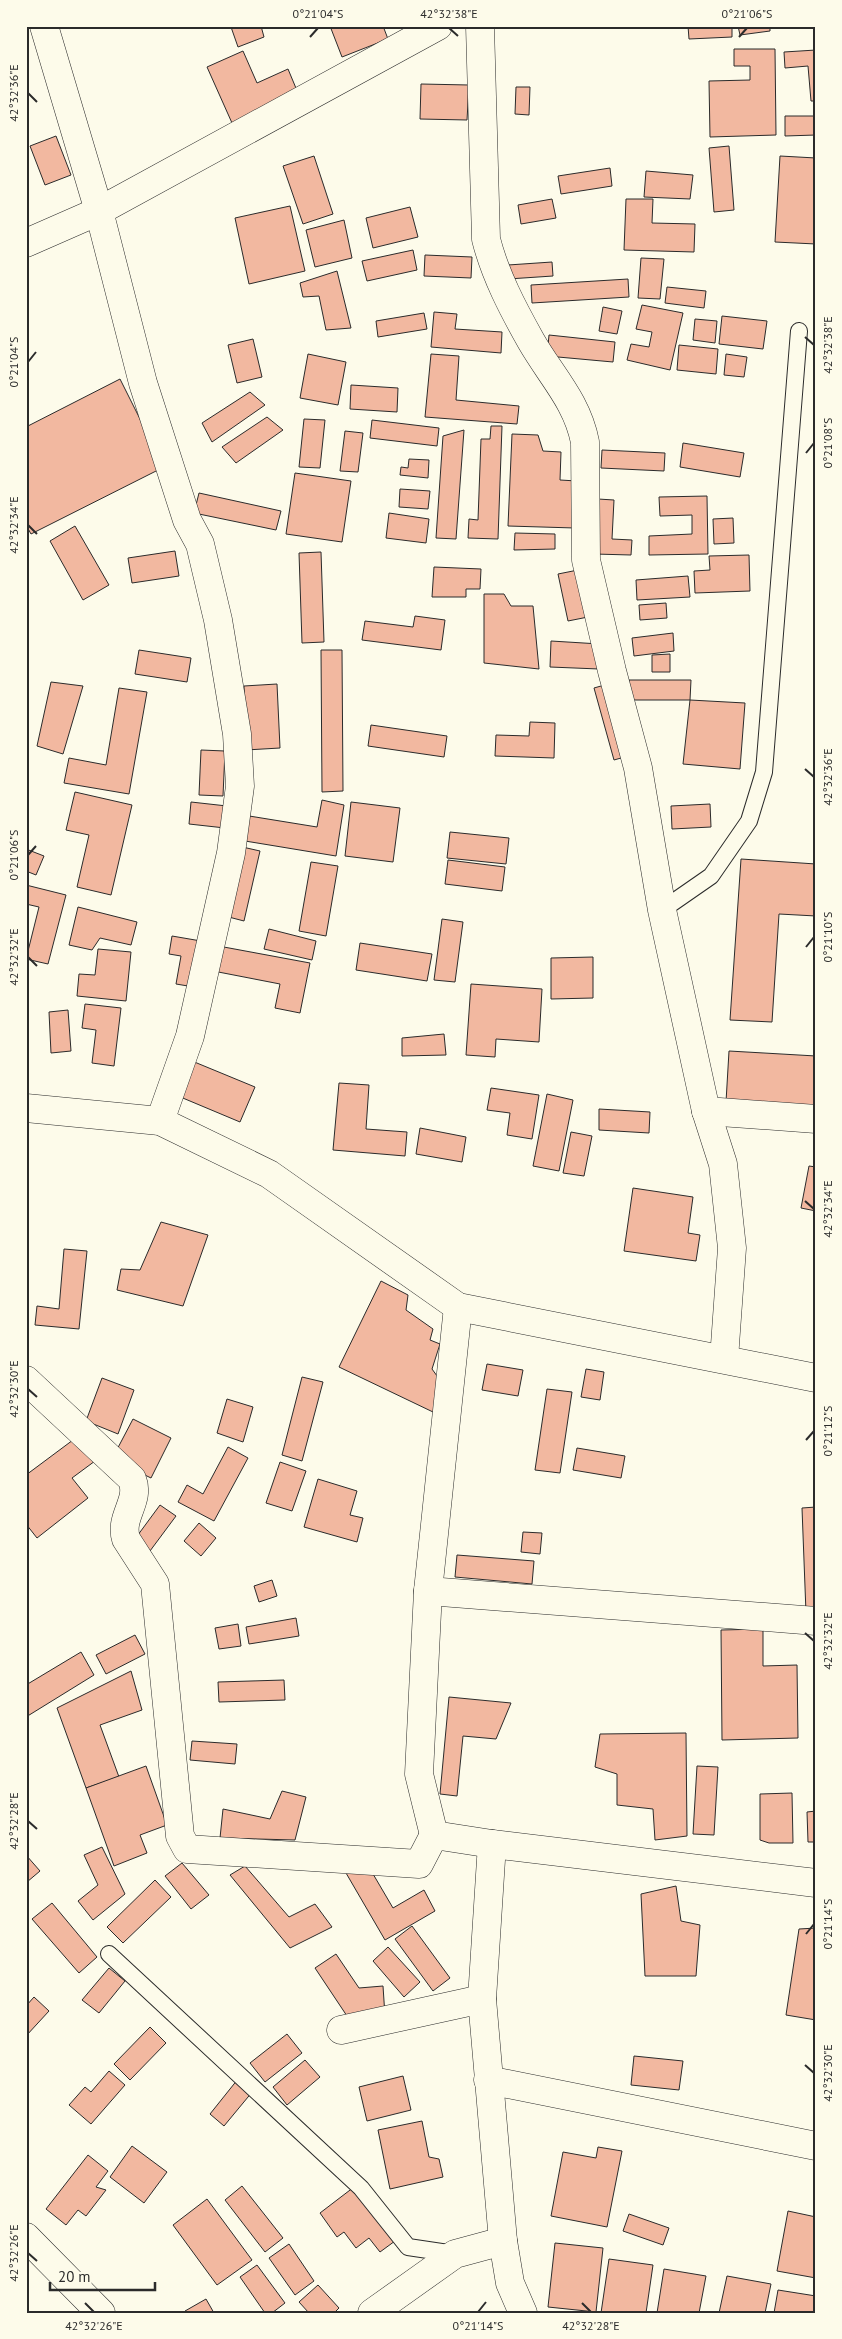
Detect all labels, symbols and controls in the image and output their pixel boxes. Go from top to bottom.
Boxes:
text: 0°21'04"S [293,6,343,21]
text: 42°32'38"E [420,6,478,21]
text: 0°21'06"S [722,6,772,21]
text: 42°32'36"E [6,64,21,122]
text: 42°32'38"E [820,316,835,374]
text: 0°21'04"S [6,337,21,387]
text: 0°21'08"S [820,418,835,468]
text: 42°32'34"E [6,496,21,554]
text: 42°32'36"E [820,748,835,806]
text: 0°21'06"S [6,830,21,880]
text: 0°21'10"S [820,912,835,962]
text: 42°32'32"E [6,928,21,986]
text: 42°32'34"E [820,1180,835,1238]
text: 42°32'30"E [6,1360,21,1418]
text: 0°21'12"S [820,1406,835,1456]
text: 42°32'32"E [820,1612,835,1670]
text: 42°32'28"E [6,1792,21,1850]
text: 0°21'14"S [820,1899,835,1949]
text: 42°32'30"E [820,2044,835,2102]
text: 42°32'26"E [6,2224,21,2282]
scale bar [50,2259,155,2291]
text: 20 m [58,2267,91,2286]
text: 42°32'26"E [65,2318,123,2333]
text: 0°21'14"S [453,2318,503,2333]
text: 42°32'28"E [562,2318,620,2333]

